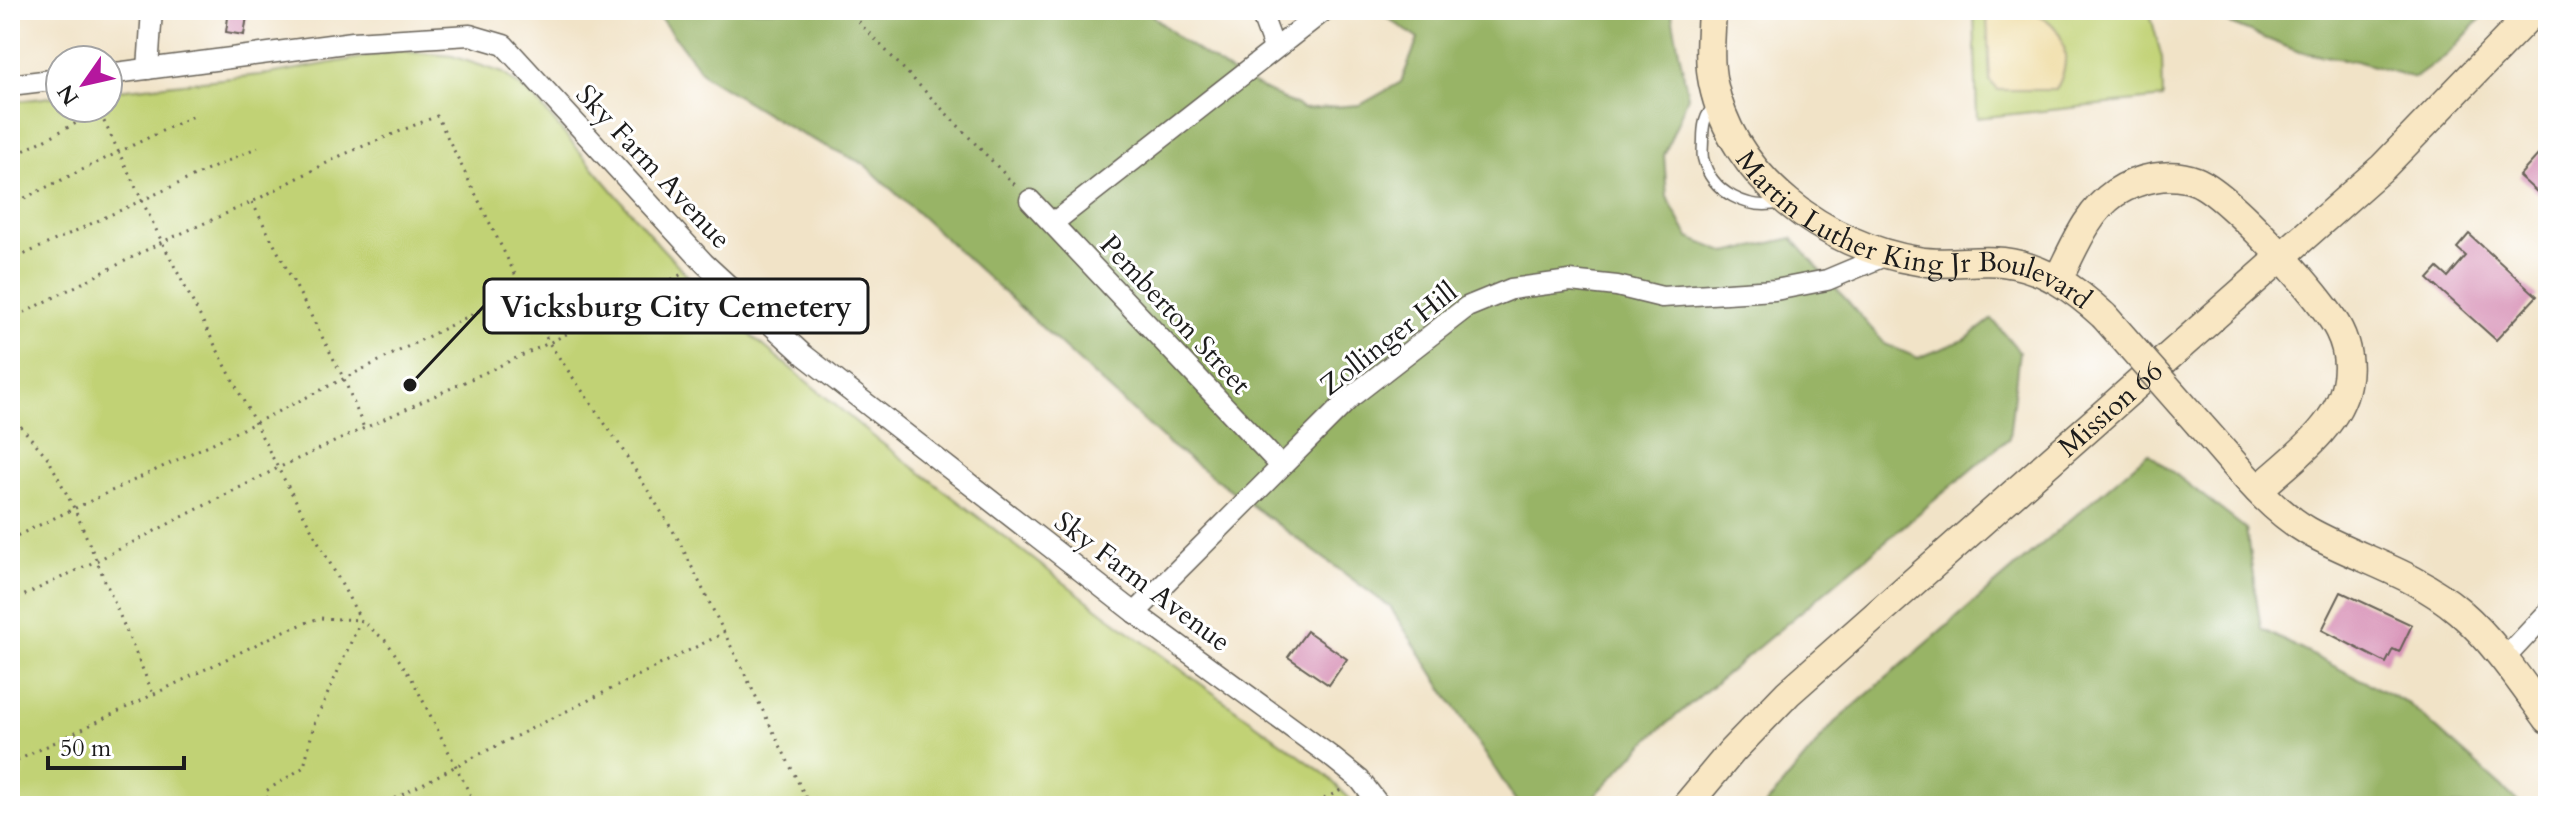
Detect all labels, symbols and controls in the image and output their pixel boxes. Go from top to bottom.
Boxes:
north arrow [44,44,124,124]
street label: Sky Farm Avenue [567,76,739,257]
text: N [50,78,86,111]
street label: Martin Luther King Jr Boulevard [1727,143,2100,318]
street label: Pemberton Street [1091,227,1259,403]
street label: Zollinger Hill [1312,273,1465,404]
callout: Vicksburg City Cemetery [484,279,868,333]
text: Vicksburg City Cemetery [500,287,852,328]
street label: Mission 66 [2050,352,2171,466]
street label: Sky Farm Avenue [1046,503,1238,661]
scale bar [48,720,184,770]
text: 50 m [60,732,112,765]

